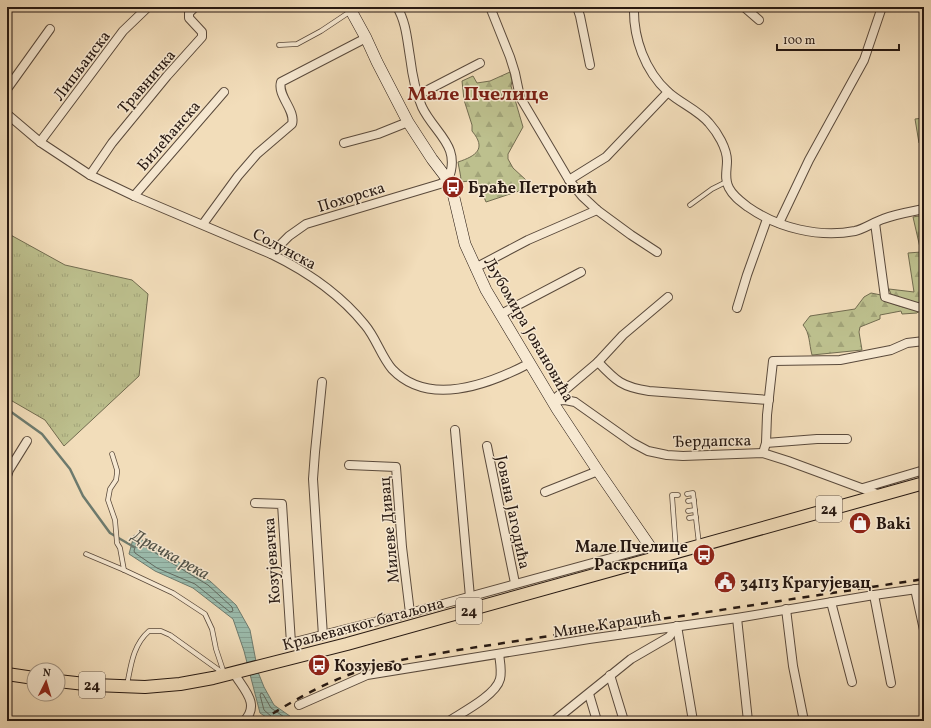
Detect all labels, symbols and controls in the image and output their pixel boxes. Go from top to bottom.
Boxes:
street label: Липљанска [49,26,116,106]
scale bar [777,26,899,52]
text: 100 m [783,33,816,49]
street label: Травничка [113,45,182,119]
district label: Мале Пчелице [407,81,549,109]
street label: Билећанска [133,96,206,176]
bus stop icon: Браће Петровић [440,174,466,200]
street label: Похорска [315,177,388,219]
place label: Браће Петровић [468,178,597,200]
street label: Солунска [248,224,320,276]
street label: Љубомира Јовановића [478,253,579,407]
street label: Ђердапска [673,430,752,454]
street label: Јована Јагодића [489,454,535,571]
street label: Милеве Дивац [374,475,406,584]
road number: 24 [816,496,842,522]
shop icon: Baki [847,510,873,536]
place label: Baki [876,514,911,536]
street label: Козујевачка [259,517,287,605]
water label: Драчка река [126,524,213,586]
place label: Мале Пчелице Раскрсница [575,537,688,577]
bus stop icon: Мале Пчелице Раскрсница [691,542,717,568]
public building icon: 34113 Крагујевац [712,569,738,595]
place label: 34113 Крагујевац [740,573,871,595]
street label: Краљевачког батаљона [280,593,447,657]
road number: 24 [456,598,482,624]
street label: Мине Караџић [552,606,663,644]
bus stop icon: Козујево [306,652,332,678]
place label: Козујево [334,656,402,678]
north arrow [26,662,66,702]
text: N [42,666,51,681]
road number: 24 [79,672,105,698]

